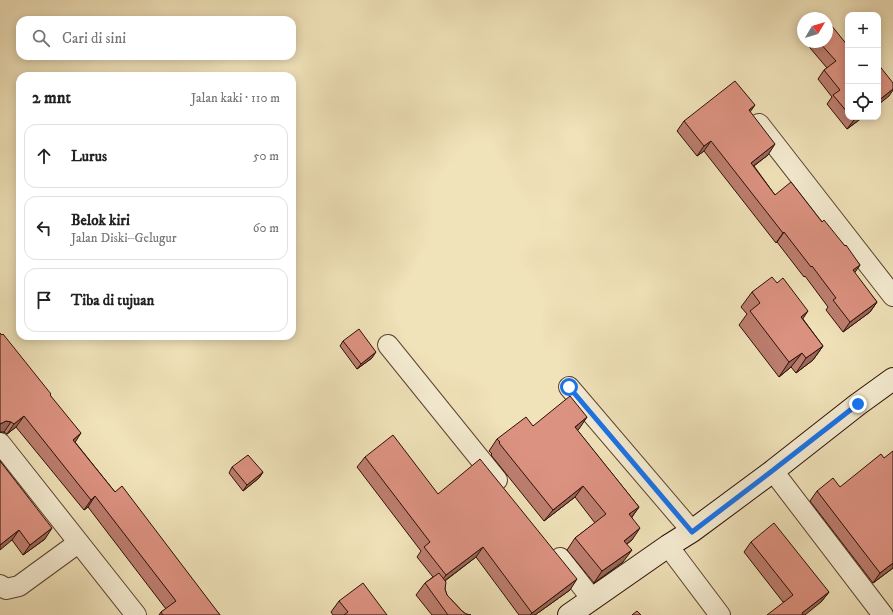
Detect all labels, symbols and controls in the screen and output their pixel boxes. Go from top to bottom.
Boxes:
north arrow [797,12,833,48]
map controls [845,12,881,120]
button: + [845,12,881,48]
search box [16,16,296,60]
icon: search [30,27,52,49]
text: Cari di sini [62,29,126,48]
button: − [845,48,881,84]
button: locate [845,84,881,120]
text: 2 mnt [32,87,71,109]
text: Jalan kaki · 110 m [191,90,280,106]
icon: ahead [33,145,55,167]
text: Lurus [71,147,107,166]
text: 50 m [253,148,279,164]
text: Belok kiri [71,211,130,230]
icon: left [33,217,55,239]
text: 60 m [253,220,279,236]
text: Jalan Diski–Gelugur [71,230,177,246]
icon: arrive [33,289,55,311]
text: Tiba di tujuan [71,291,154,310]
route start [560,378,578,396]
route end [849,395,867,413]

